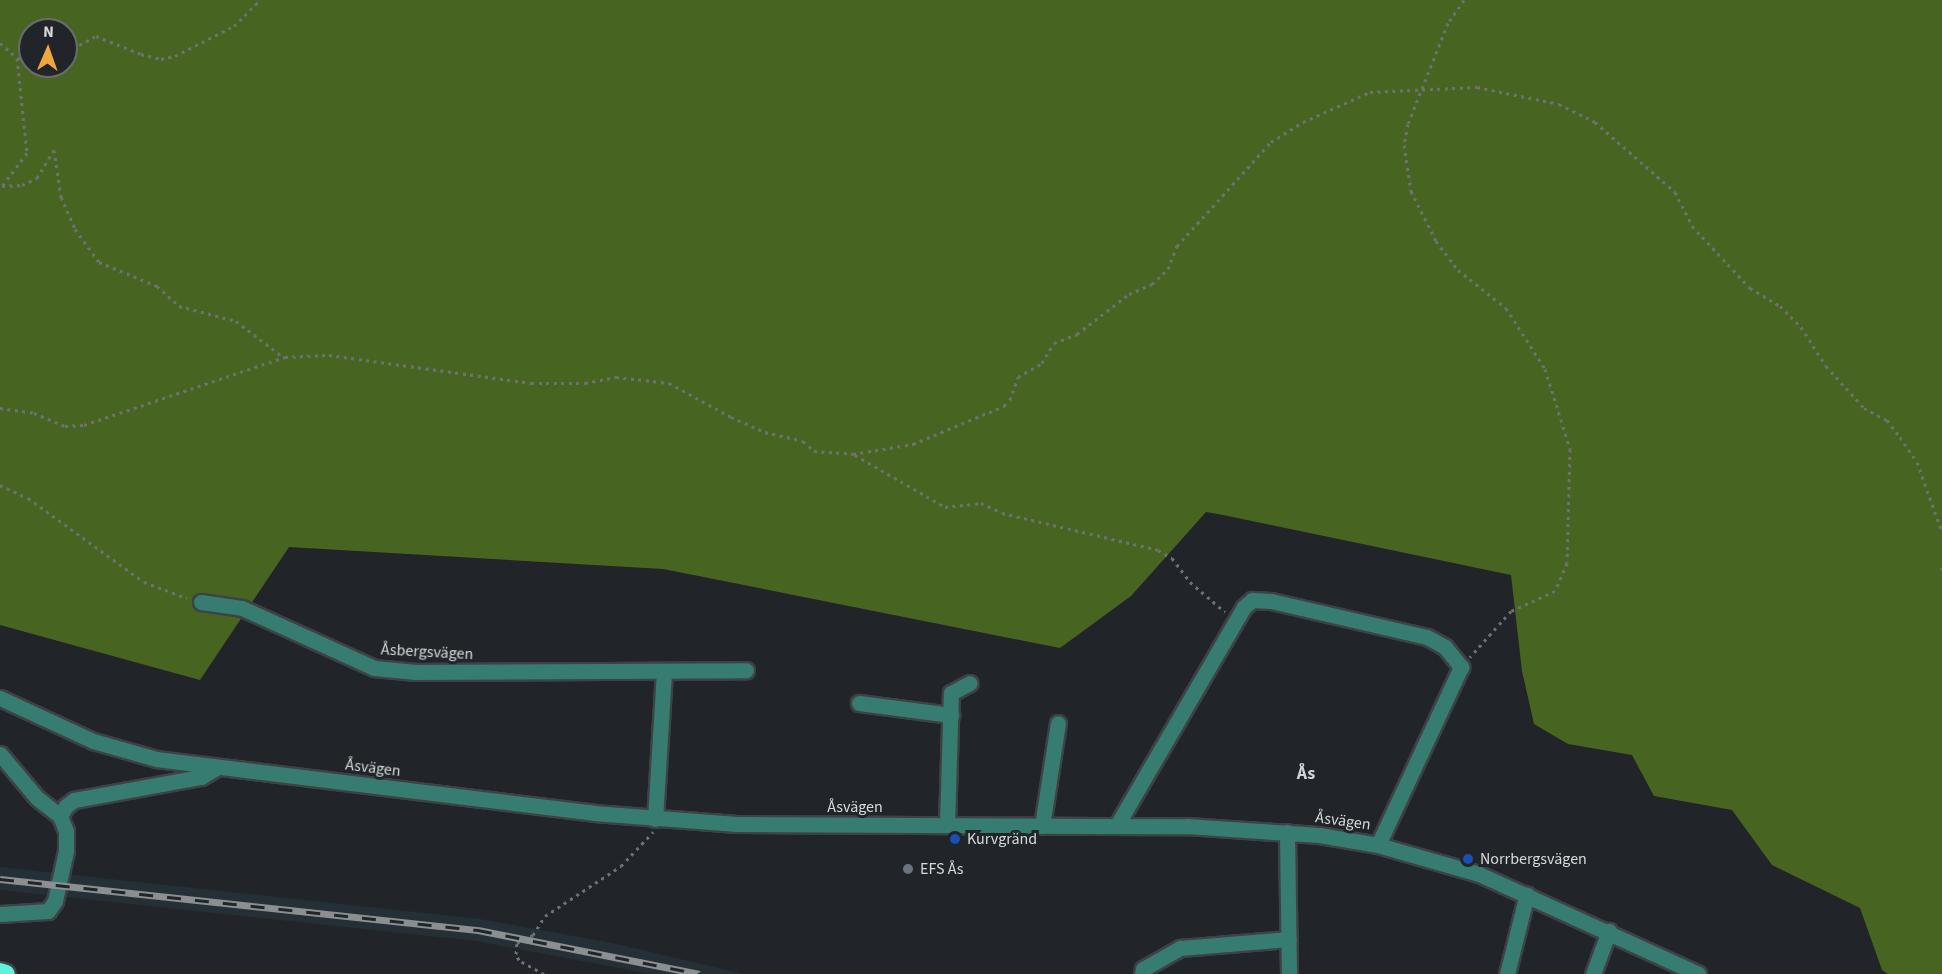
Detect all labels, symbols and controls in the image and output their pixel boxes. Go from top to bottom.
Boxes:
north arrow [18,18,78,78]
text: N [43,21,54,43]
street label: Åsbergsvägen [380,640,474,664]
street label: Åsvägen [344,755,402,781]
district label: Ås [1297,763,1315,785]
street label: Åsvägen [827,797,883,817]
street label: Åsvägen [1314,808,1372,834]
place label: Kurvgränd [967,829,1037,849]
marker: Kurvgränd [948,832,962,846]
place label: Norrbergsvägen [1480,849,1587,869]
marker: Norrbergsvägen [1461,852,1475,866]
place label: EFS Ås [920,859,964,879]
marker: EFS Ås [901,862,915,876]

